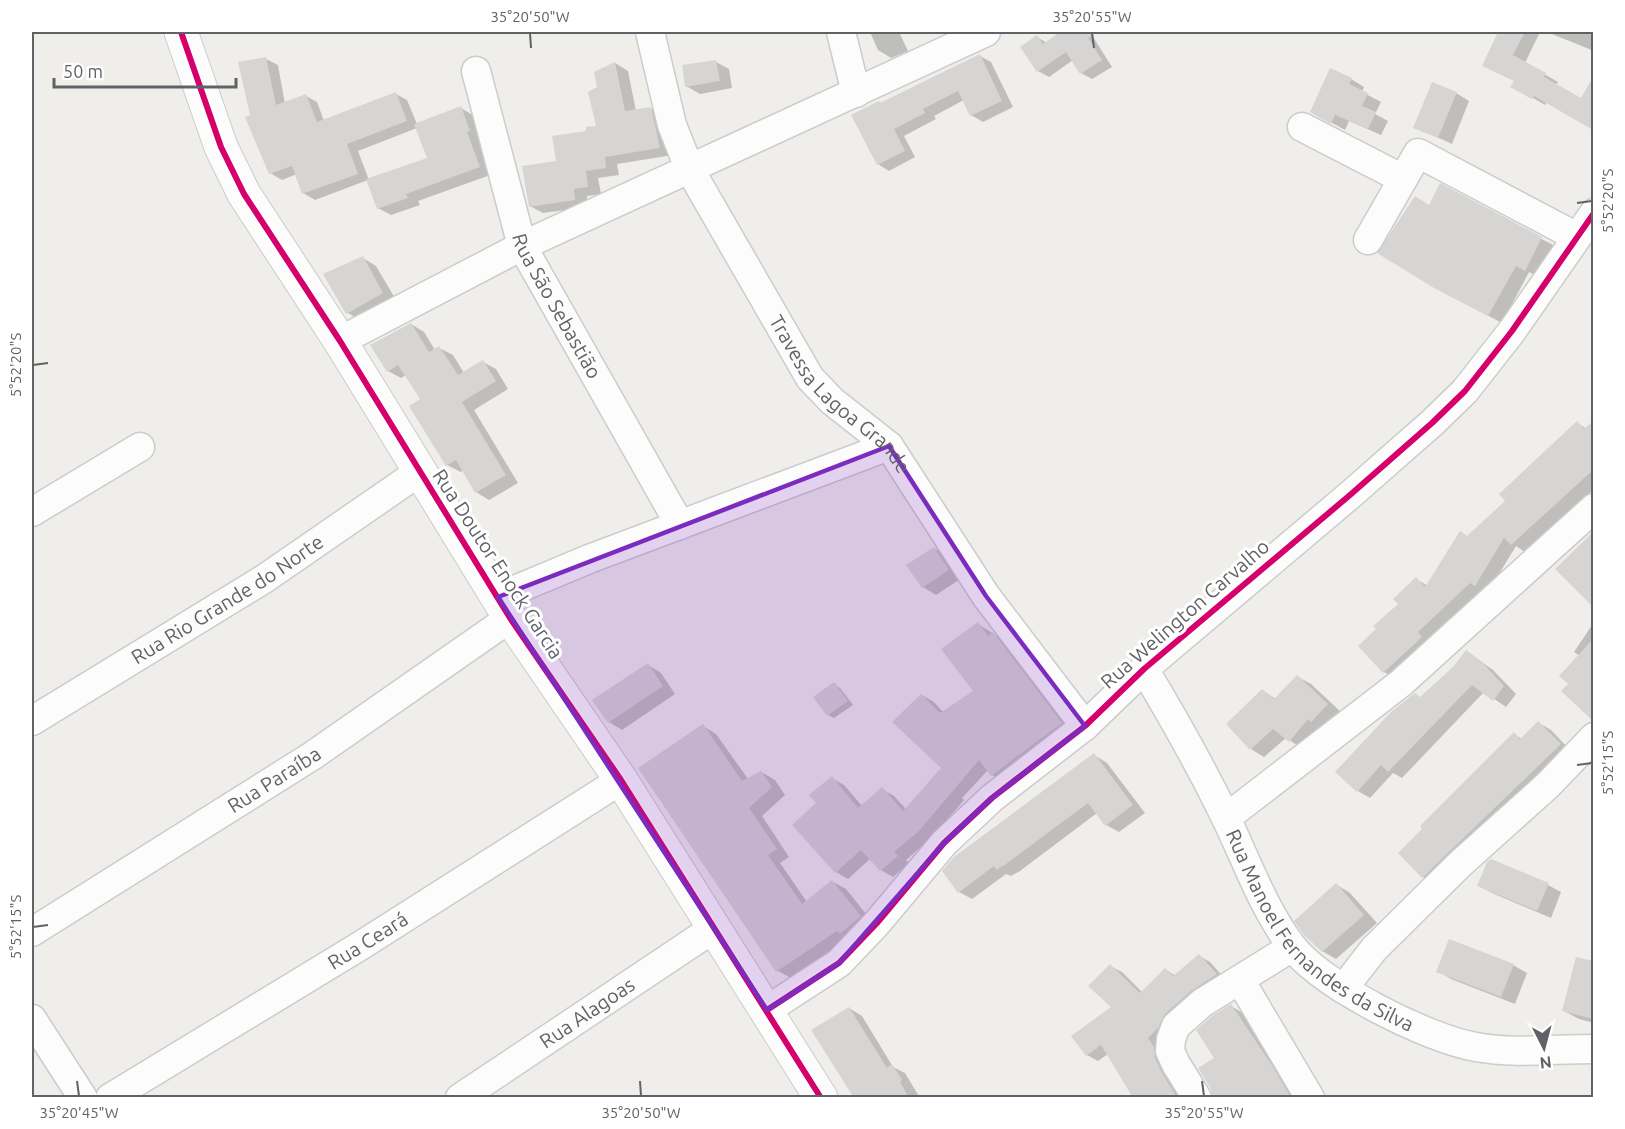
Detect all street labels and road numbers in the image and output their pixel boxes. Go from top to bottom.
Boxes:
street label: Rua São Sebastião [508,231,607,382]
street label: Travessa Lagoa Grande [765,311,915,477]
street label: Rua Doutor Enock Garcia [428,465,568,663]
street label: Rua Rio Grande do Norte [127,530,327,668]
street label: Rua Welington Carvalho [1096,534,1274,693]
street label: Rua Paraíba [223,742,325,817]
street label: Rua Manoel Fernandes da Silva [1222,826,1418,1036]
street label: Rua Ceará [323,907,412,974]
street label: Rua Alagoas [535,972,639,1052]

